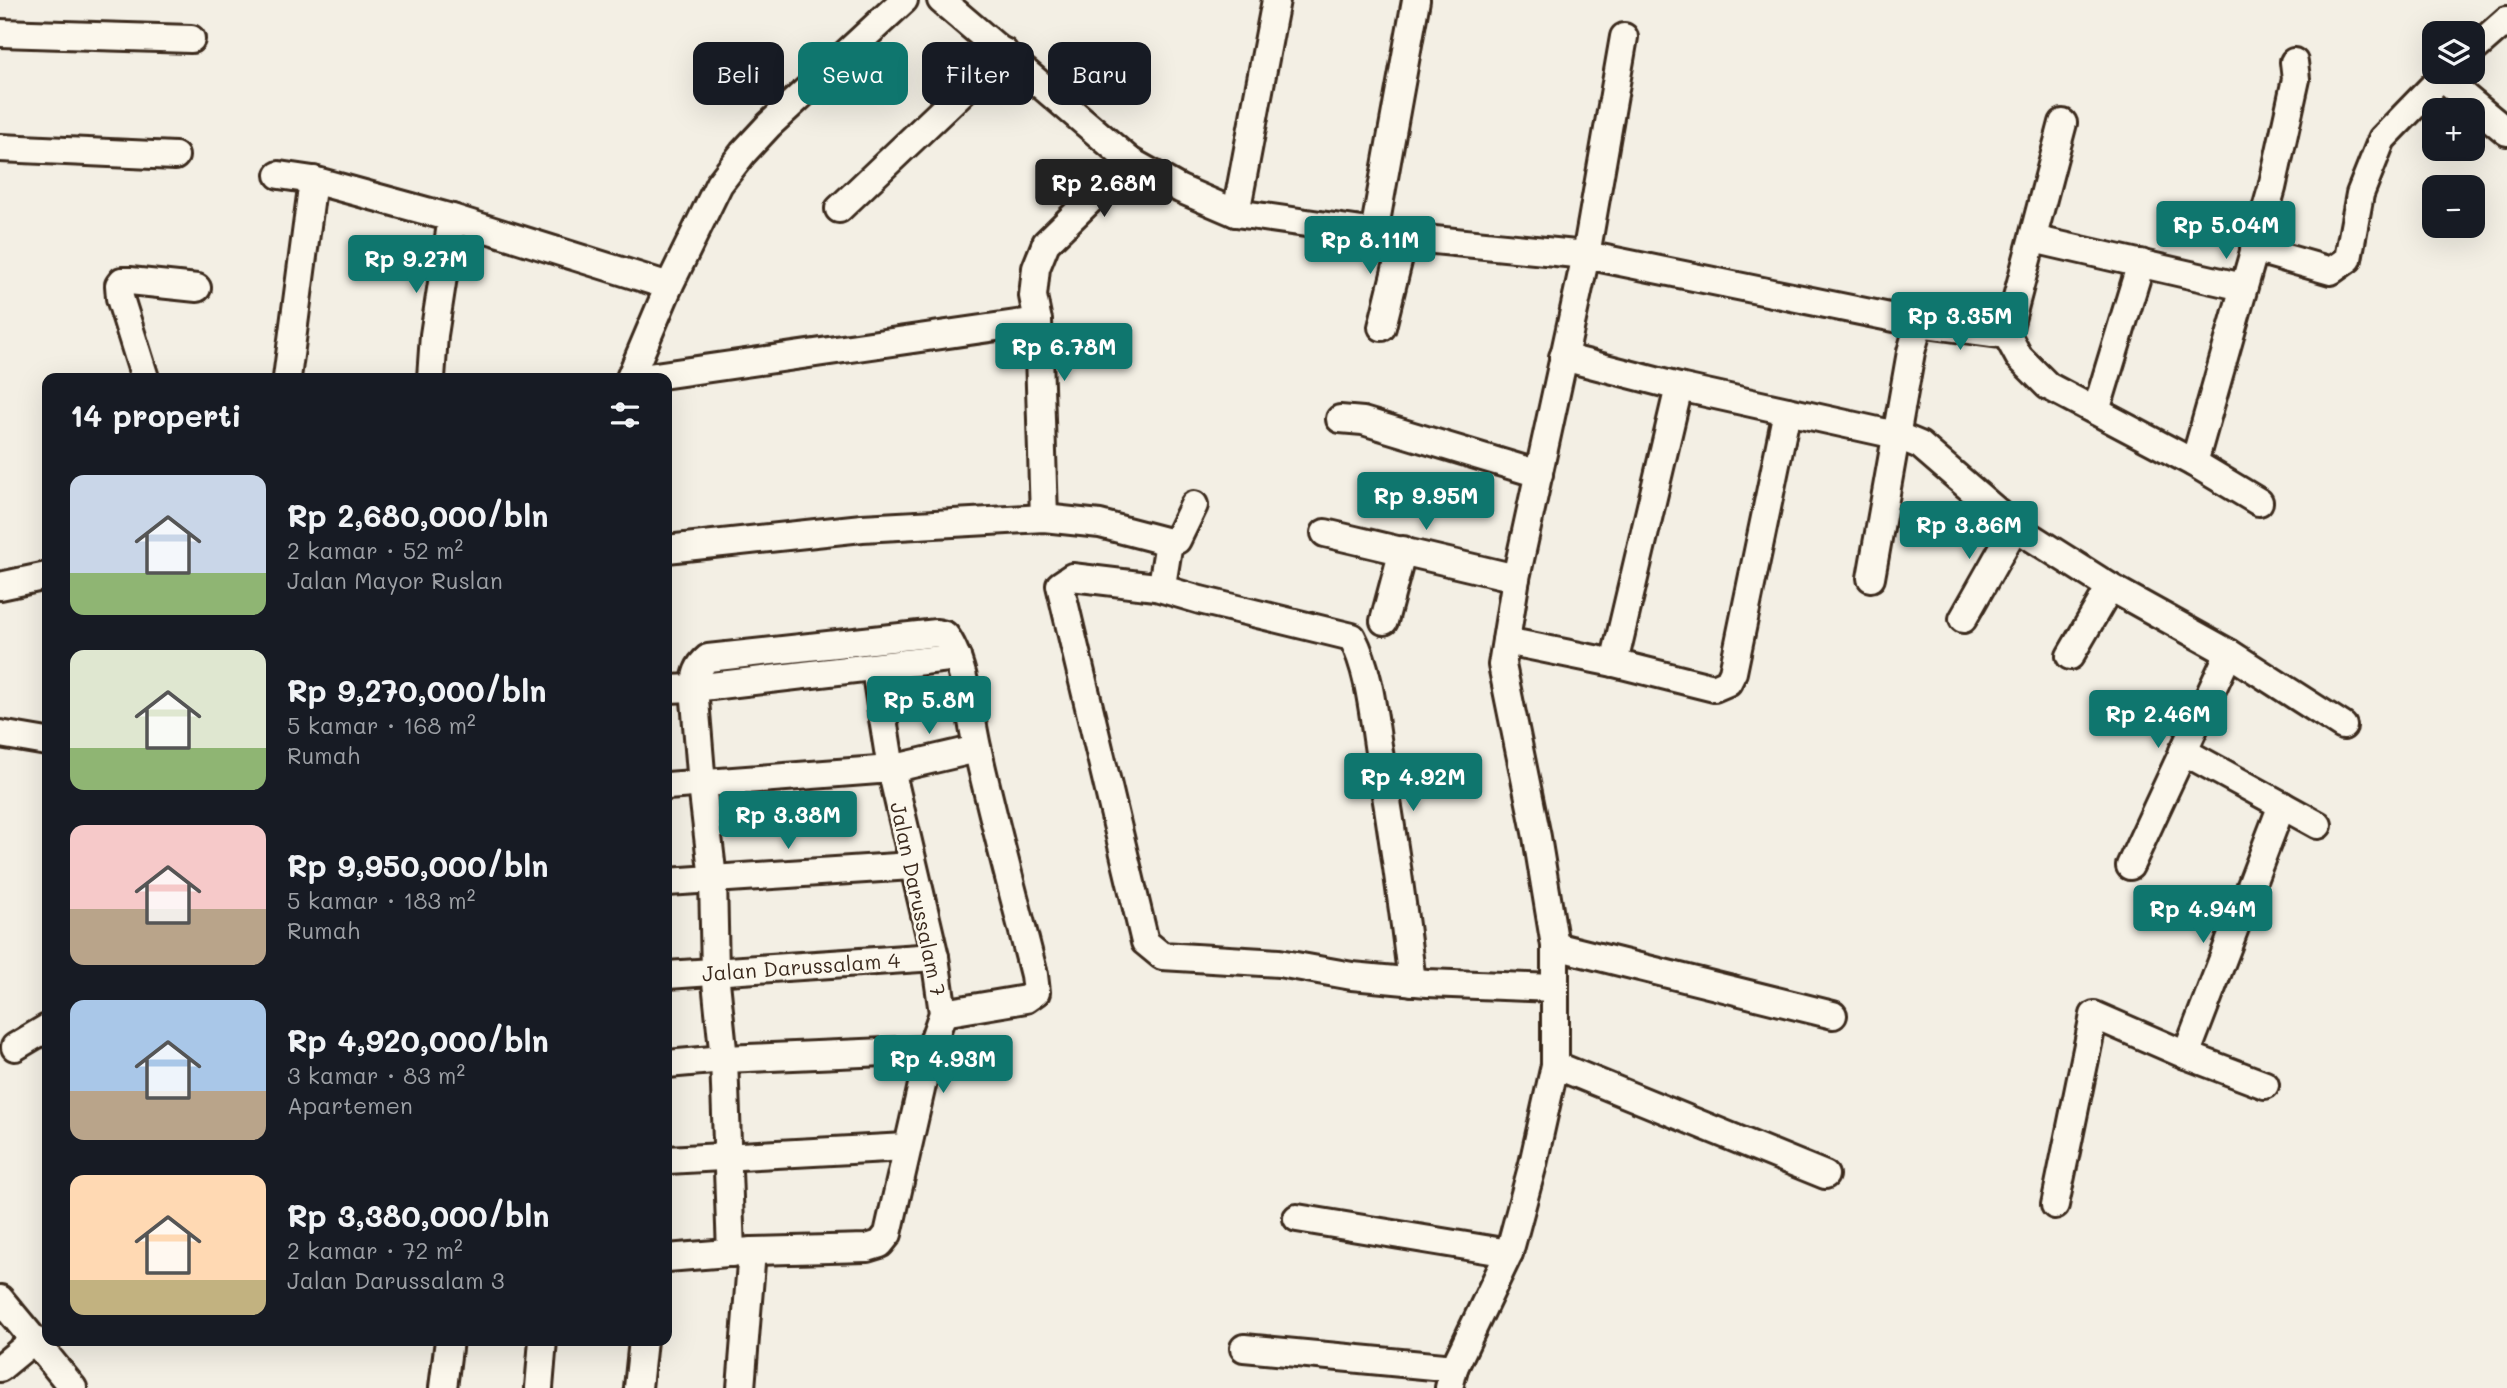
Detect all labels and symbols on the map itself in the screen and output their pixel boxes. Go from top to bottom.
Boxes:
pin: Rp 2.68M [1032,160,1176,219]
pin: Rp 5.04M [2154,202,2298,261]
pin: Rp 8.11M [1298,216,1442,276]
pin: Rp 9.27M [344,236,488,295]
pin: Rp 3.35M [1888,292,2032,352]
pin: Rp 6.78M [992,324,1136,383]
pin: Rp 9.95M [1354,472,1498,532]
pin: Rp 3.86M [1897,502,2041,561]
pin: Rp 5.8M [864,676,994,736]
pin: Rp 2.46M [2086,690,2230,750]
pin: Rp 4.92M [1341,754,1485,813]
pin: Rp 3.38M [716,792,860,851]
street label: Jalan Darussalam 7 [885,799,953,999]
pin: Rp 4.94M [2131,886,2275,945]
street label: Jalan Darussalam 4 [701,946,902,986]
pin: Rp 4.93M [871,1036,1015,1095]

